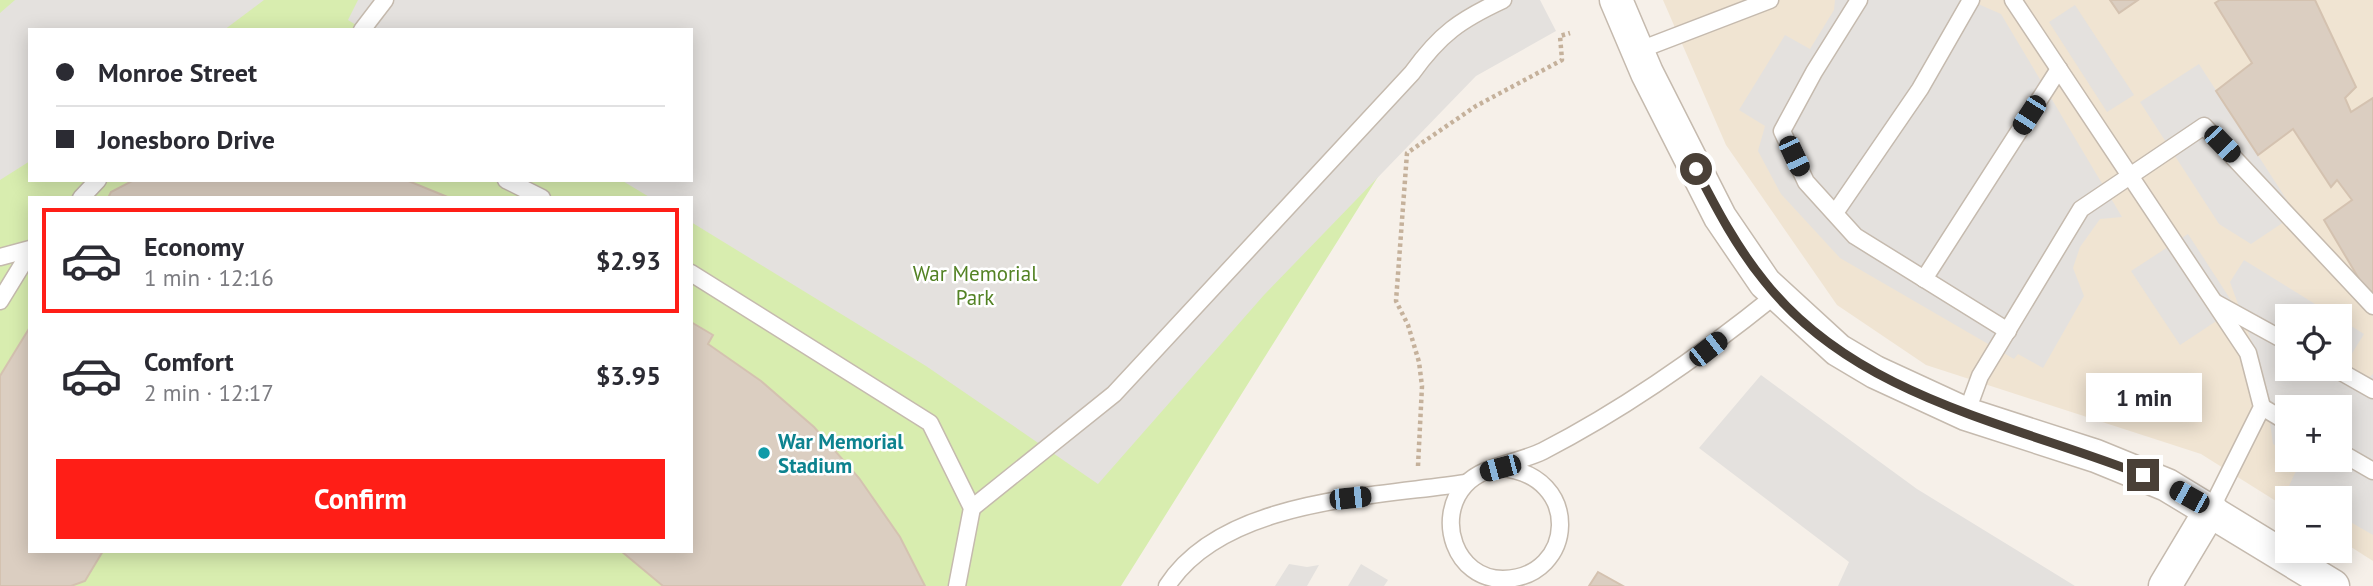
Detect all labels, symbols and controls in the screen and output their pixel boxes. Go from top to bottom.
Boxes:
text: Monroe Street [98,56,257,89]
car [2009,92,2050,138]
car [2200,122,2245,166]
text: Jonesboro Drive [98,123,275,156]
car [1776,133,1813,179]
route start [1680,153,1712,185]
icon: car [60,229,123,292]
text: Economy [144,230,244,263]
text: $2.93 [596,244,661,277]
park label: War Memorial Park [913,260,1037,311]
text: 1 min · 12:16 [144,263,274,292]
map controls [2275,304,2352,563]
button: locate [2275,304,2352,381]
car [1685,328,1732,370]
icon: car [60,344,123,407]
text: Comfort [144,345,234,378]
text: $3.95 [596,359,661,392]
callout: 1 min [2085,374,2201,422]
text: 2 min · 12:17 [144,378,274,407]
text: 1 min [2116,383,2172,412]
button: + [2275,395,2352,472]
place label: War Memorial Stadium [778,428,904,479]
marker: War Memorial Stadium [756,445,772,461]
car [1477,452,1524,484]
button: Confirm [56,459,665,539]
route end [2127,459,2159,491]
car [2166,478,2213,516]
car [1329,485,1372,511]
button: − [2275,486,2352,563]

